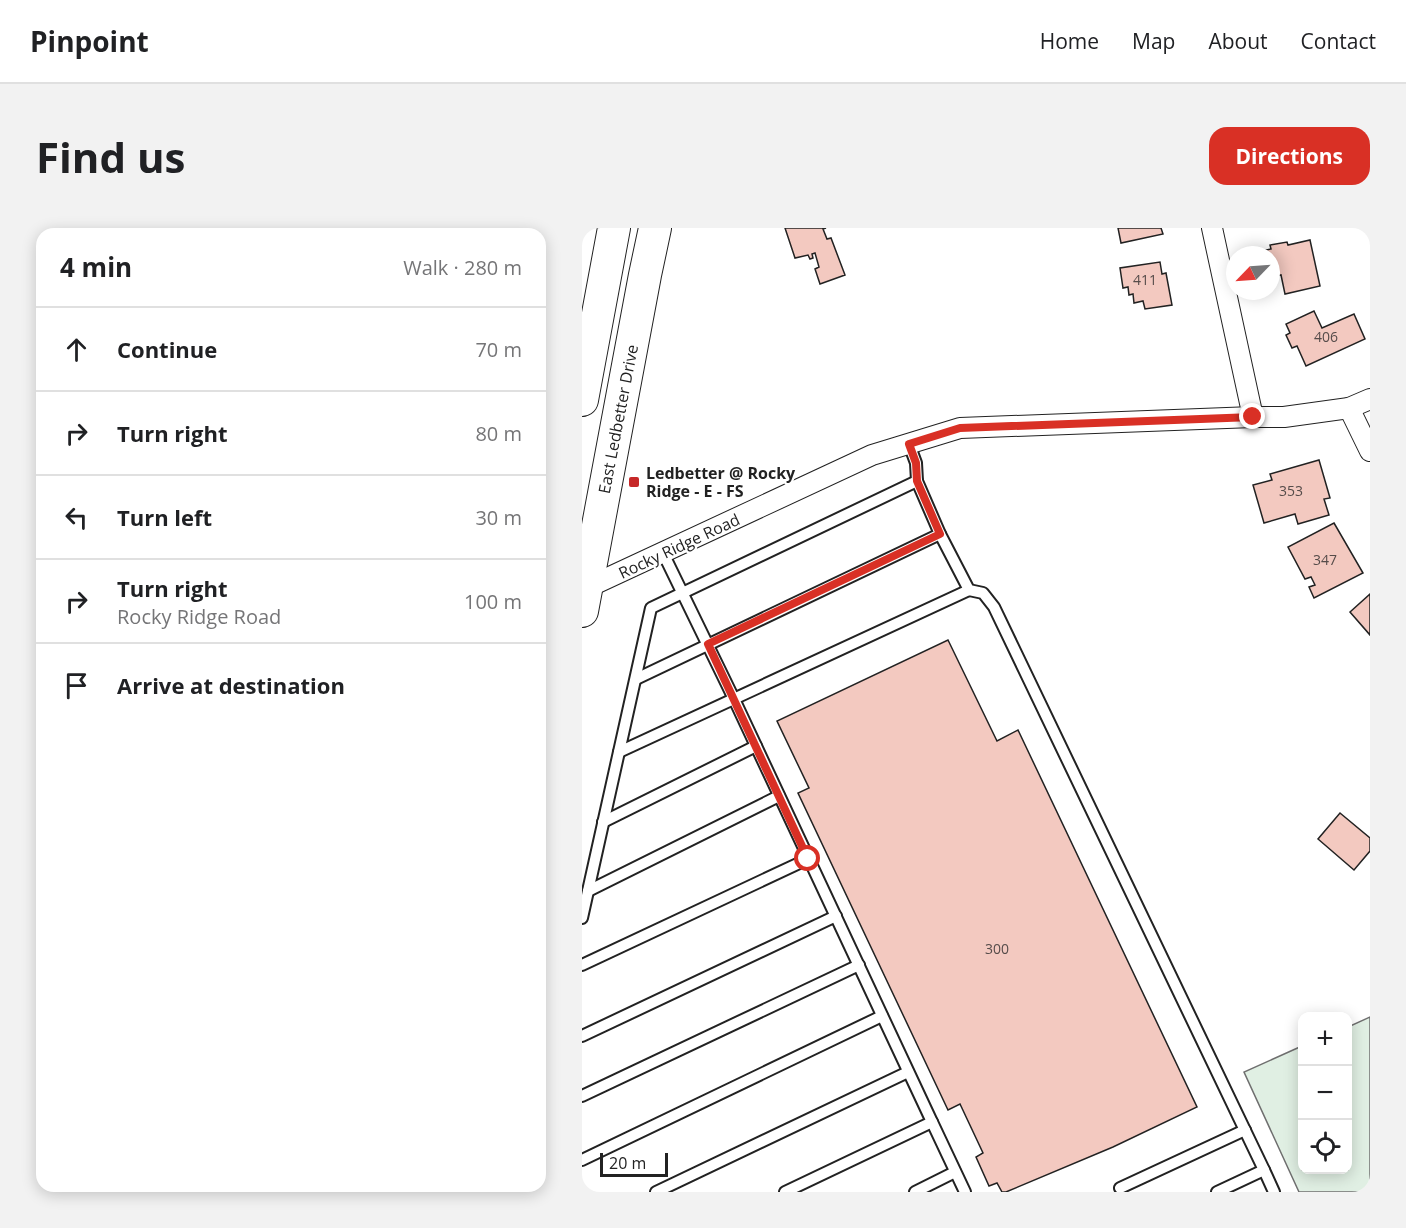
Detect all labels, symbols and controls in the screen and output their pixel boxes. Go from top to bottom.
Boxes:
text: Pinpoint [30,22,149,60]
text: Home [1040,27,1099,55]
text: Map [1132,27,1175,55]
text: About [1208,27,1268,55]
text: Contact [1301,27,1376,55]
button: Directions [1209,127,1370,185]
text: Find us [36,128,185,185]
north arrow [1226,246,1280,300]
text: 4 min [60,249,132,285]
text: Walk · 280 m [403,254,522,281]
house number: 411 [1133,270,1157,289]
house number: 406 [1314,327,1338,346]
icon: ahead [60,333,93,366]
text: Continue [117,334,217,364]
text: 70 m [475,336,522,363]
street label: East Ledbetter Drive [593,343,643,495]
route end [1239,403,1265,429]
icon: right [60,417,93,450]
text: Turn right [117,418,228,448]
text: 80 m [475,420,522,447]
place label: Ledbetter @ Rocky Ridge - E - FS [646,462,796,502]
marker: Ledbetter @ Rocky Ridge - E - FS [627,475,641,489]
house number: 353 [1279,481,1303,500]
icon: left [60,501,93,534]
text: Turn left [117,502,212,532]
text: 30 m [475,504,522,531]
street label: Rocky Ridge Road [615,508,743,584]
house number: 347 [1313,550,1337,569]
text: Turn right [117,573,228,603]
icon: right [60,585,93,618]
text: 100 m [464,588,522,615]
text: Rocky Ridge Road [117,603,281,630]
icon: arrive [60,669,93,702]
text: Arrive at destination [117,670,345,700]
route start [794,845,820,871]
house number: 300 [985,939,1009,958]
map controls [1298,1012,1352,1174]
button: + [1298,1012,1352,1066]
button: − [1298,1066,1352,1120]
button: locate [1298,1120,1352,1174]
scale bar [600,1150,668,1178]
text: 20 m [609,1152,646,1174]

